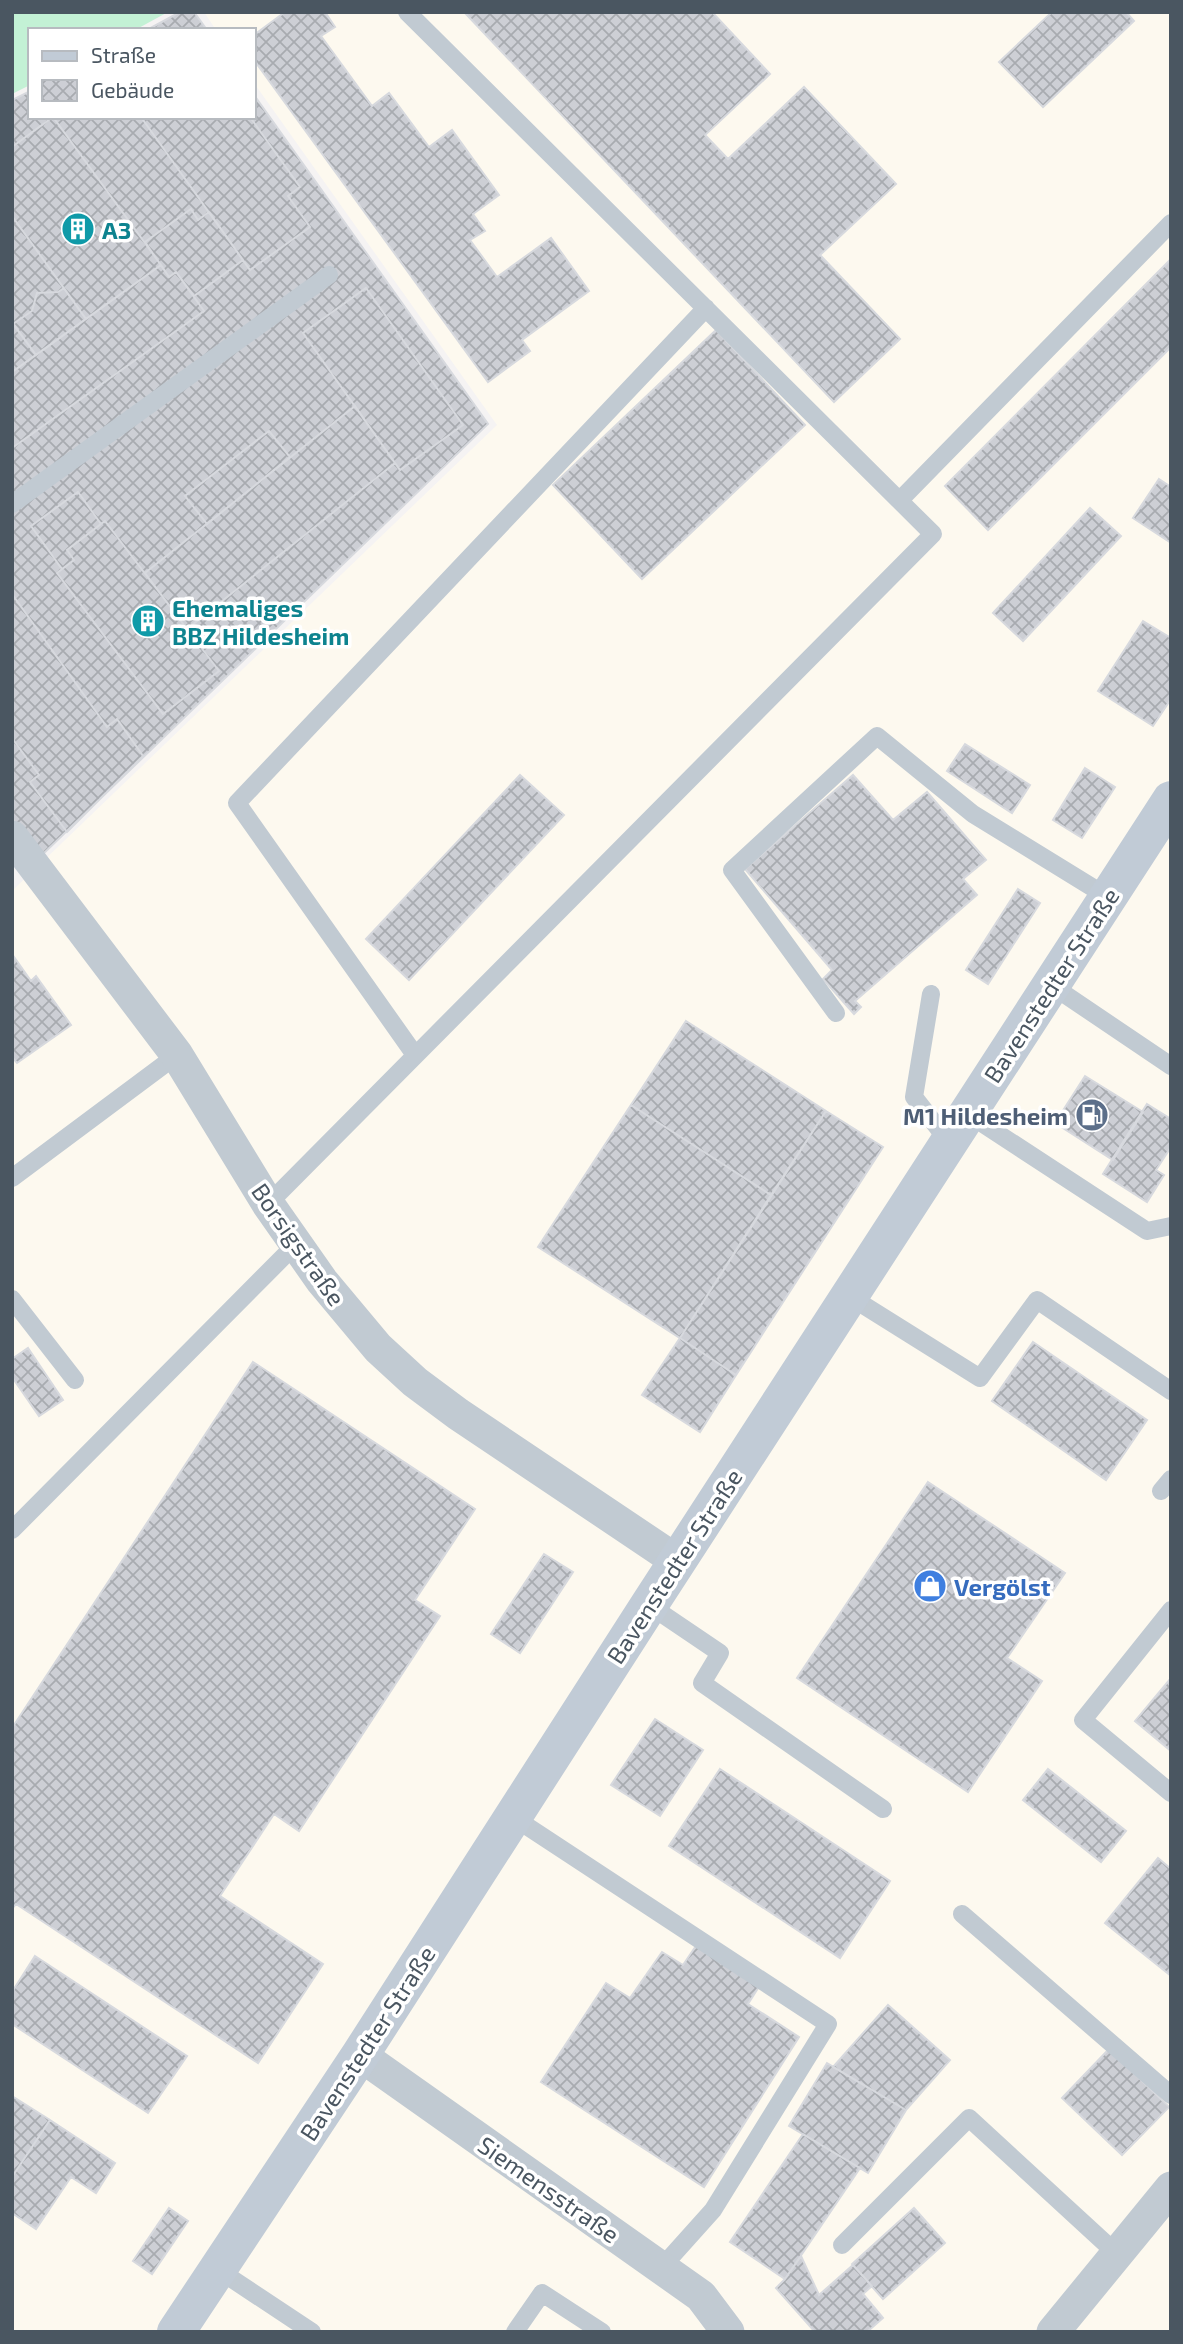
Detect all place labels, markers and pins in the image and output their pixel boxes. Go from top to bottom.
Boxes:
building icon: A3 [59,210,97,248]
place label: A3 [102,215,131,244]
place label: Ehemaliges BBZ Hildesheim [172,593,349,650]
building icon: Ehemaliges BBZ Hildesheim [129,602,167,640]
fuel station icon: M1 Hildesheim [1073,1096,1111,1134]
place label: M1 Hildesheim [903,1101,1068,1130]
shop icon: Vergölst [911,1567,949,1605]
place label: Vergölst [954,1572,1051,1601]

